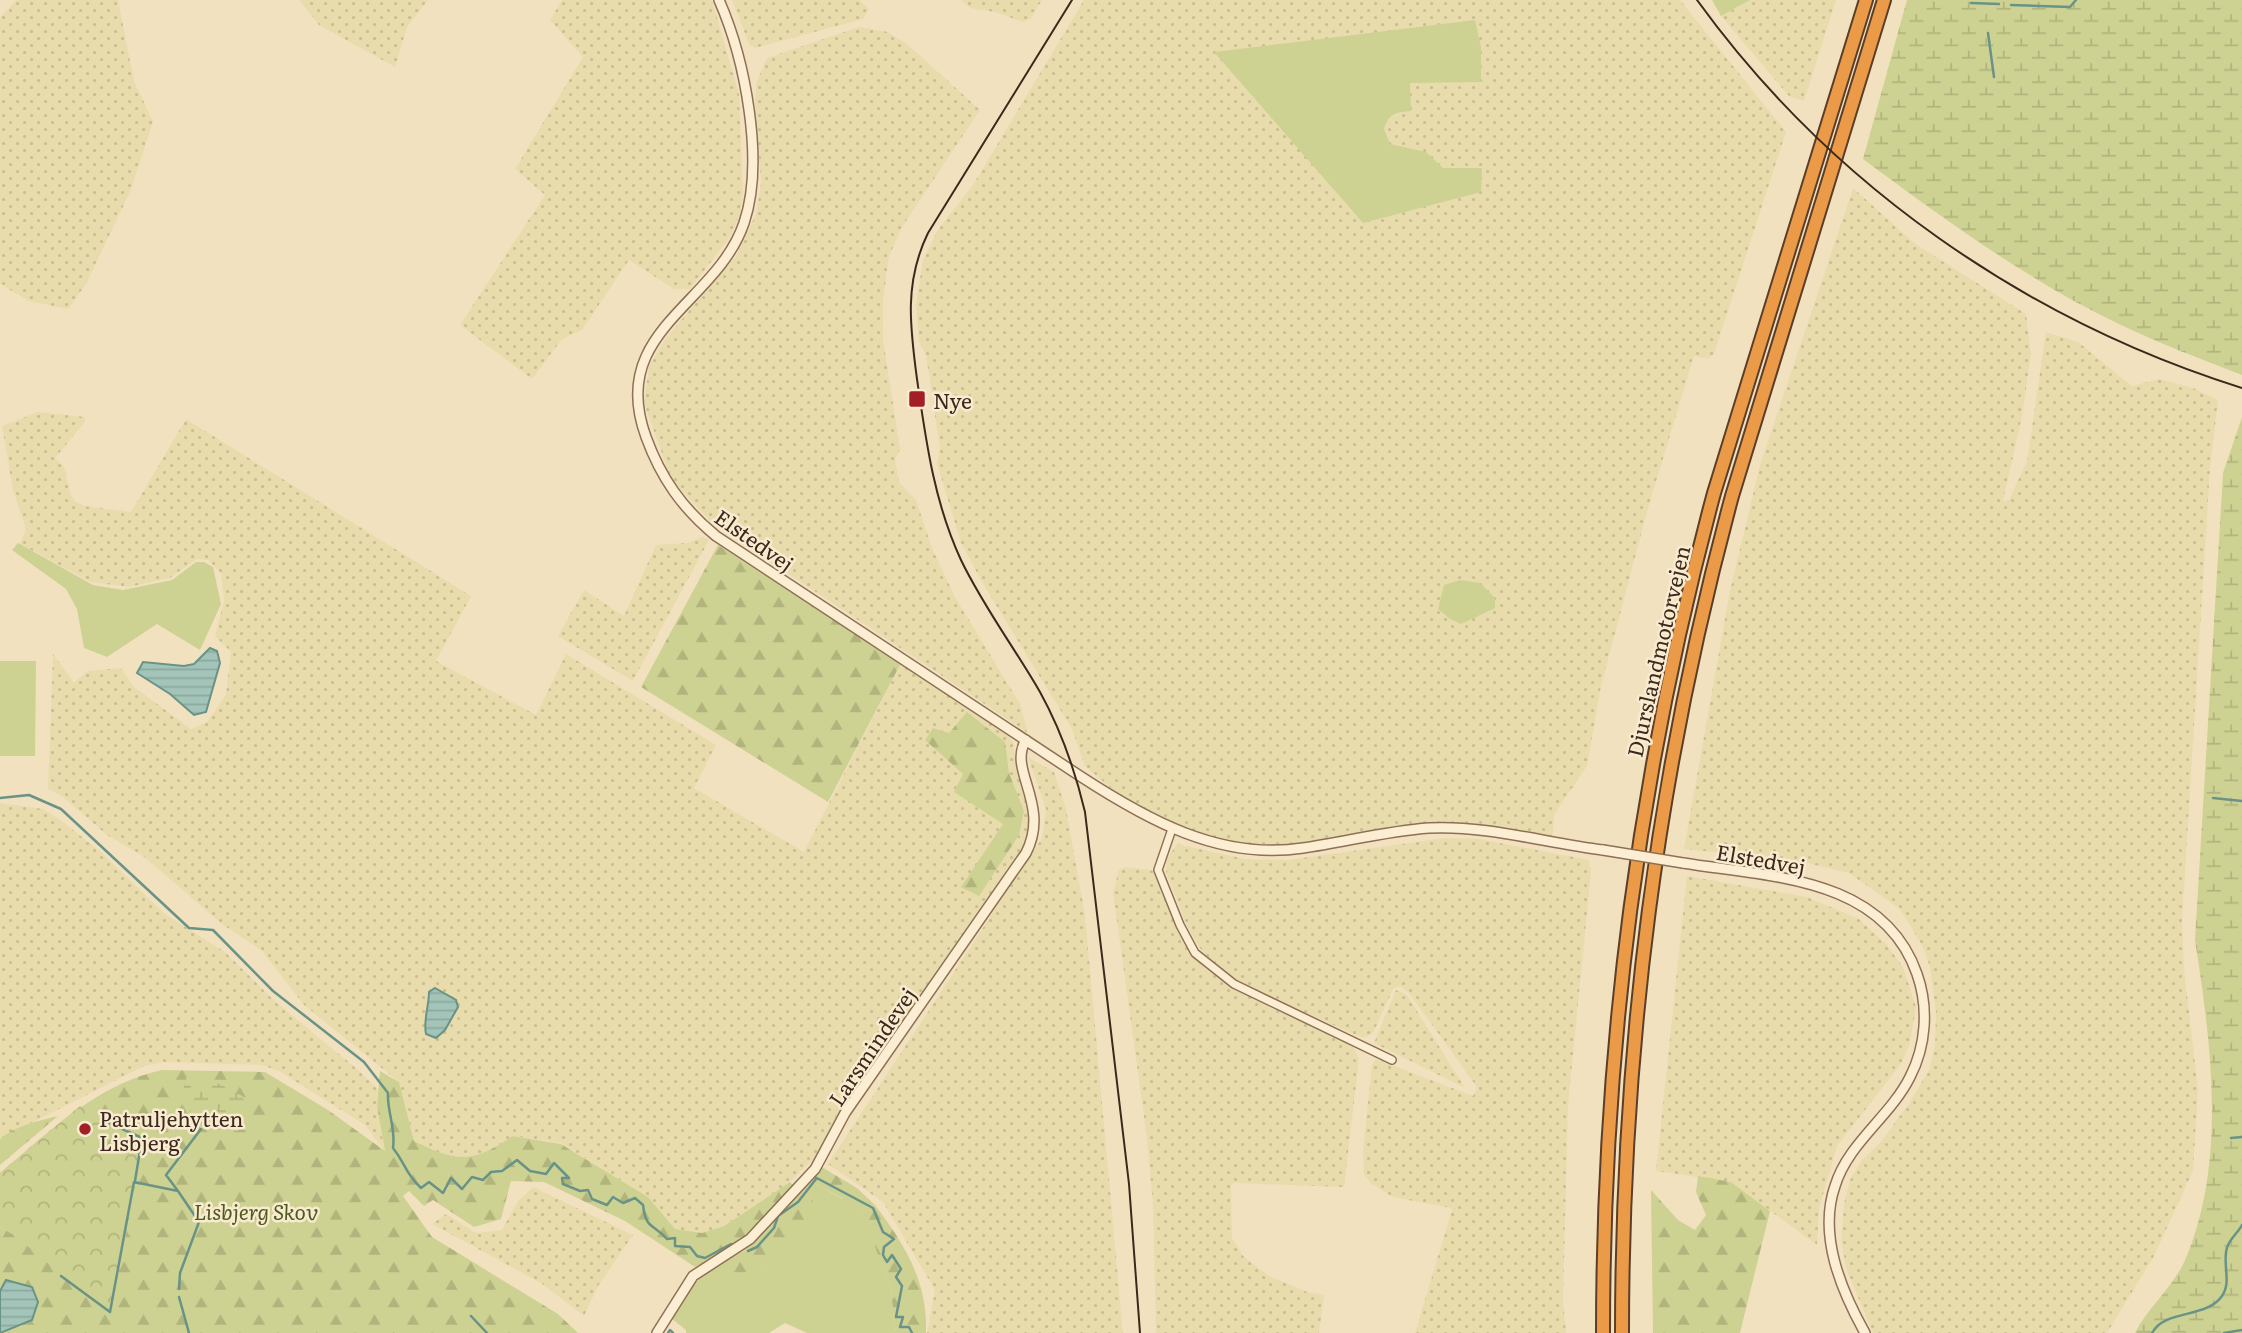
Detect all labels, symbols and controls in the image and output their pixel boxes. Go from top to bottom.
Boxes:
place label: Nye [933,384,972,415]
marker: Nye [907,389,927,409]
street label: Elstedvej [709,500,801,578]
street label: Djurslandmotorvejen [1618,542,1696,760]
street label: Elstedvej [1714,835,1808,881]
street label: Larsmindevej [820,980,922,1112]
place label: Patruljehytten Lisbjerg [99,1102,243,1157]
marker: Patruljehytten Lisbjerg [77,1121,93,1137]
park label: Lisbjerg Skov [194,1195,318,1226]

